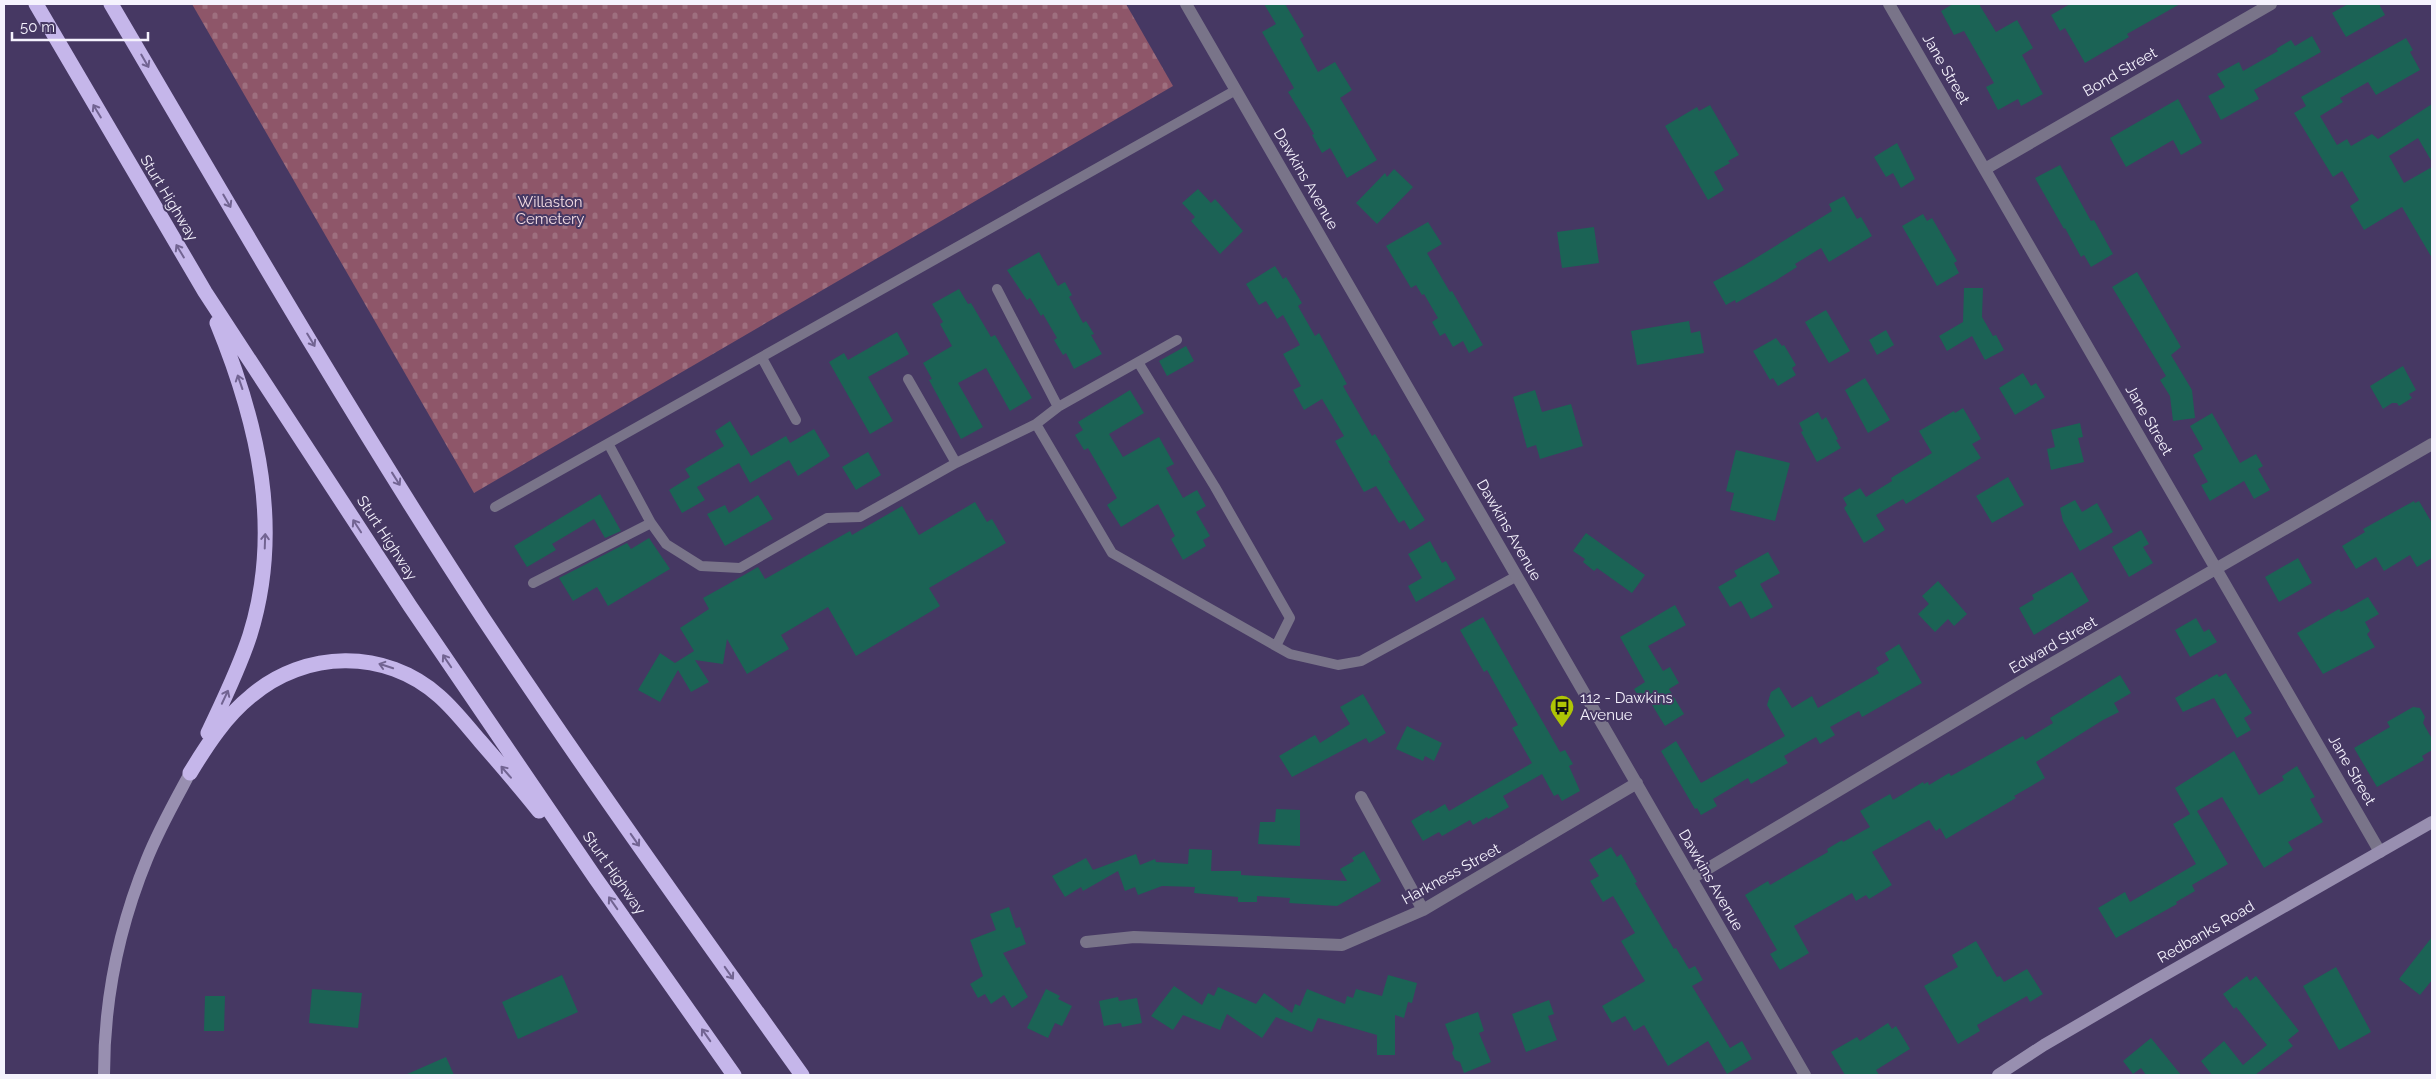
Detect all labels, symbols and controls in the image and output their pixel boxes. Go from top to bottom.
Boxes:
scale bar [12,10,149,42]
text: 50 m [20,18,55,36]
street label: Jane Street [1919,31,1973,107]
street label: Bond Street [2080,44,2160,100]
one-way arrow [140,53,150,67]
one-way arrow [92,104,102,118]
street label: Dawkins Avenue [1270,125,1342,233]
street label: Sturt Highway [136,152,202,244]
one-way arrow [222,193,232,207]
park label: Willaston Cemetery [516,193,584,228]
one-way arrow [175,243,185,258]
one-way arrow [306,333,316,347]
one-way arrow [234,374,244,390]
street label: Jane Street [2122,382,2176,458]
one-way arrow [391,471,401,485]
street label: Dawkins Avenue [1473,476,1545,584]
street label: Sturt Highway [353,492,421,584]
one-way arrow [352,519,363,533]
one-way arrow [260,533,269,549]
street label: Edward Street [2006,613,2100,677]
one-way arrow [442,655,452,669]
one-way arrow [378,661,394,671]
place label: 112 - Dawkins Avenue [1580,689,1673,724]
one-way arrow [221,690,230,705]
bus stop icon: 112 - Dawkins Avenue [1549,694,1575,728]
street label: Jane Street [2325,732,2379,808]
one-way arrow [500,765,511,778]
street label: Dawkins Avenue [1675,826,1747,934]
street label: Sturt Highway [579,828,649,918]
one-way arrow [629,833,640,846]
street label: Harkness Street [1399,840,1503,908]
one-way arrow [608,896,618,910]
street label: Redbanks Road [2154,897,2258,967]
one-way arrow [724,965,734,979]
one-way arrow [701,1029,711,1043]

